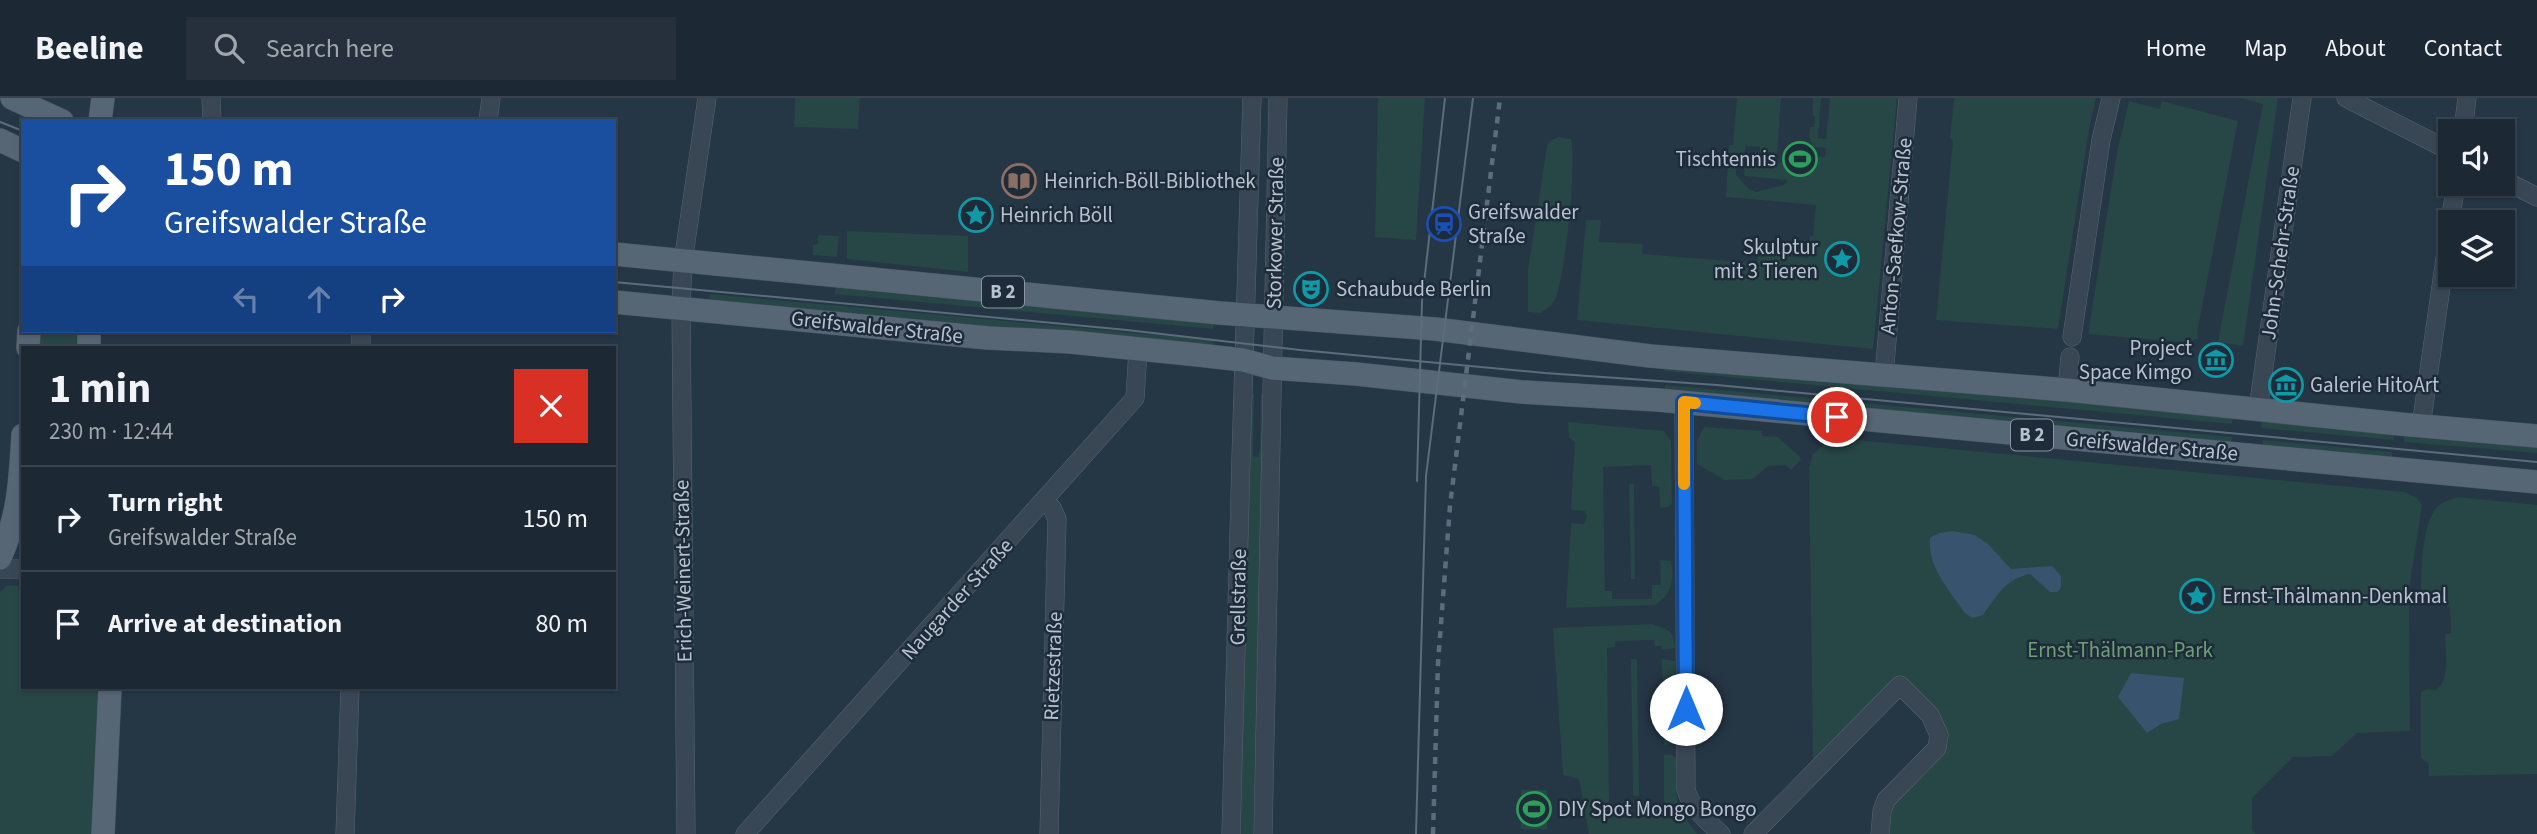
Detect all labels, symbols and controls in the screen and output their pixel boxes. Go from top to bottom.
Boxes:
search box [186,17,676,80]
text: Beeline [35,25,144,72]
icon: search [210,29,248,67]
text: Search here [266,30,394,67]
text: Home [2146,31,2206,66]
text: Map [2244,31,2287,66]
text: About [2325,31,2386,66]
text: Contact [2424,31,2502,66]
map controls [2438,119,2515,287]
button: sound [2438,119,2515,196]
text: 150 m [164,135,293,205]
street label: Anton-Saefkow-Straße [1872,136,1920,336]
sports icon: Tischtennis [1781,140,1819,178]
place label: Tischtennis [1676,144,1776,174]
icon: right [49,147,140,238]
street label: Storkower Straße [1259,157,1291,309]
library icon: Heinrich-Böll-Bibliothek [1000,162,1038,200]
street label: John-Schehr-Straße [2253,164,2307,342]
place label: Heinrich-Böll-Bibliothek [1044,166,1256,196]
place icon: Heinrich Böll [957,196,995,234]
place label: Greifswalder Straße [1468,197,1579,251]
text: Greifswalder Straße [164,200,427,246]
place label: Heinrich Böll [1000,200,1113,230]
station icon: Greifswalder Straße [1425,205,1463,243]
button: layers [2438,210,2515,287]
place label: Skulptur mit 3 Tieren [1714,232,1819,286]
place icon: Skulptur mit 3 Tieren [1823,240,1861,278]
theatre icon: Schaubude Berlin [1292,270,1330,308]
place label: Schaubude Berlin [1336,274,1492,304]
road number: B 2 [982,276,1024,308]
icon: left [227,280,265,318]
icon: ahead [300,280,338,318]
icon: right [373,280,411,318]
street label: Greifswalder Straße [790,303,964,351]
place label: Project Space Kimgo [2079,333,2192,387]
museum icon: Project Space Kimgo [2197,341,2235,379]
text: 1 min [49,359,151,419]
museum icon: Galerie HitoArt [2267,366,2305,404]
button: close [514,369,588,443]
place label: Galerie HitoArt [2310,370,2439,400]
pin [1807,387,1867,447]
icon: arrive [1818,398,1856,436]
text: 230 m · 12:44 [49,415,173,448]
road number: B 2 [2011,420,2053,450]
street label: Greifswalder Straße [2065,424,2239,468]
street label: Erich-Weinert-Straße [666,479,700,663]
text: Turn right [108,484,223,521]
icon: right [49,500,87,538]
text: 150 m [522,500,588,537]
text: Greifswalder Straße [108,521,297,554]
street label: Naugarder Straße [894,531,1020,667]
street label: Grellstraße [1222,548,1254,646]
place icon: Ernst-Thälmann-Denkmal [2178,577,2216,615]
place label: Ernst-Thälmann-Denkmal [2222,581,2447,611]
icon: arrive [49,605,87,643]
text: Arrive at destination [108,605,342,642]
text: 80 m [535,605,588,642]
street label: Rietzestraße [1036,611,1070,721]
park label: Ernst-Thälmann-Park [2027,635,2213,665]
position arrow [1649,672,1723,746]
sports icon: DIY Spot Mongo Bongo [1515,790,1553,828]
place label: DIY Spot Mongo Bongo [1558,794,1757,824]

